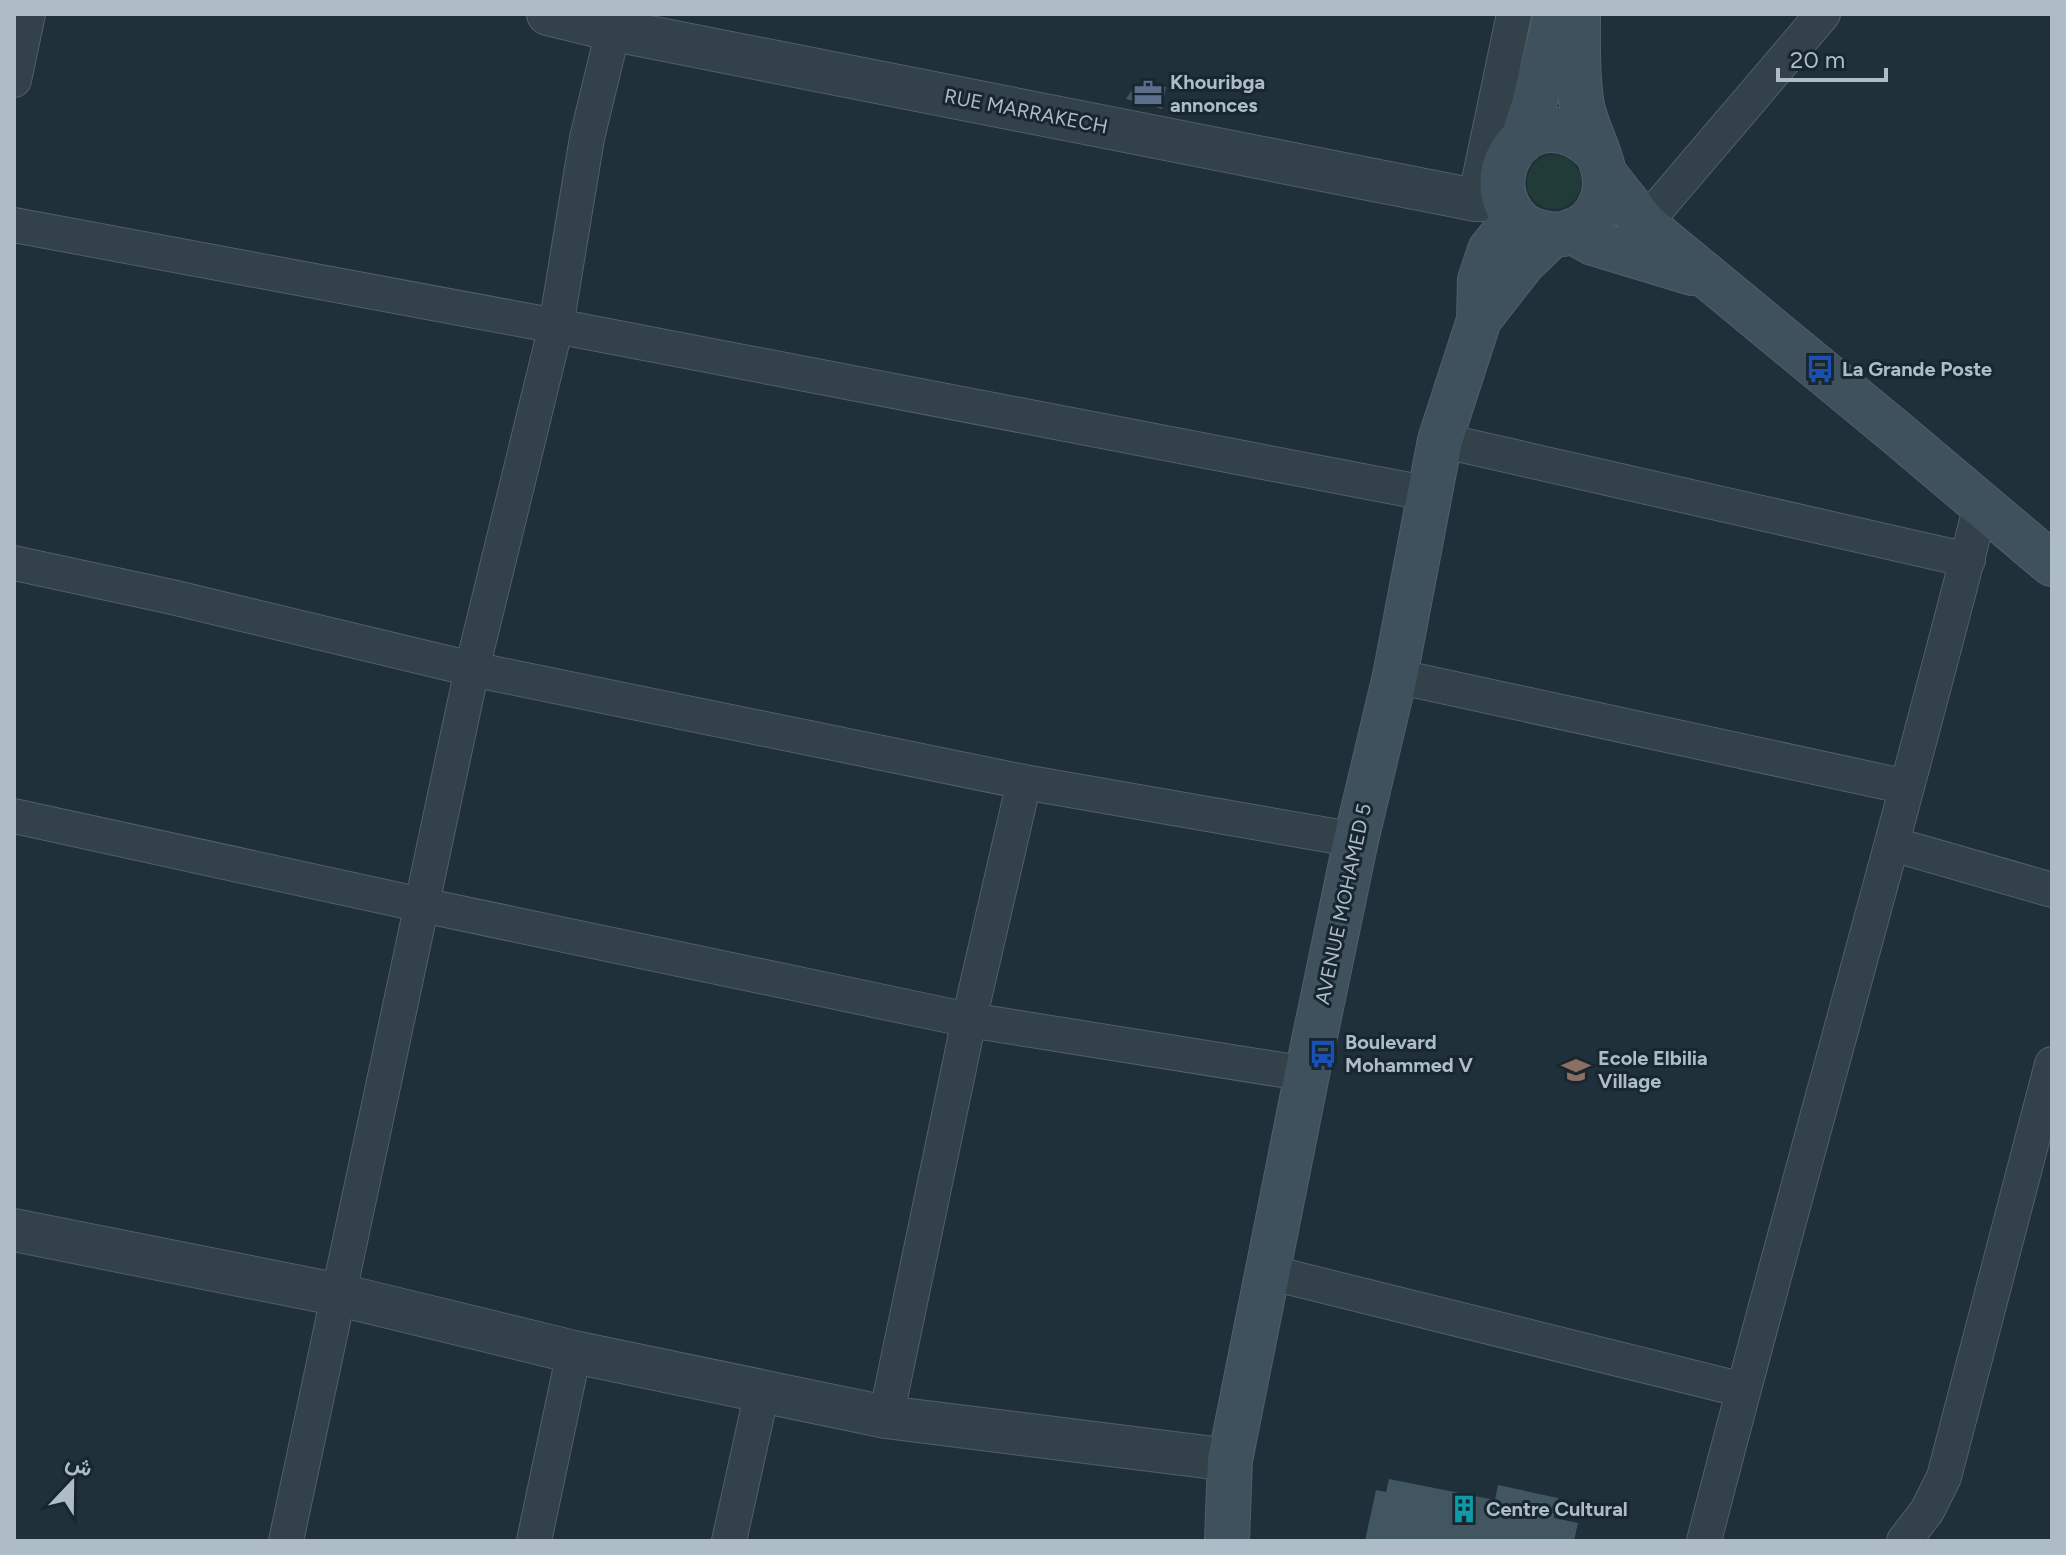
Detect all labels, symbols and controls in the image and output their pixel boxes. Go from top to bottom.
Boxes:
scale bar [1778,32,1886,82]
text: 20 m [1790,45,1845,74]
place label: Khouribga annonces [1170,70,1265,117]
office icon: Khouribga annonces [1133,78,1163,108]
street label: RUE MARRAKECH [942,83,1110,139]
bus stop icon: La Grande Poste [1805,354,1835,384]
place label: La Grande Poste [1842,357,1992,381]
street label: AVENUE MOHAMED 5 [1310,801,1376,1007]
place label: Boulevard Mohammed V [1345,1030,1473,1077]
bus stop icon: Boulevard Mohammed V [1308,1039,1338,1069]
place label: Ecole Elbilia Village [1598,1046,1708,1093]
school or university icon: Ecole Elbilia Village [1561,1055,1591,1085]
north arrow [32,1443,112,1523]
text: ش [62,1447,97,1482]
building icon: Centre Cultural [1449,1494,1479,1524]
place label: Centre Cultural [1486,1497,1628,1521]

